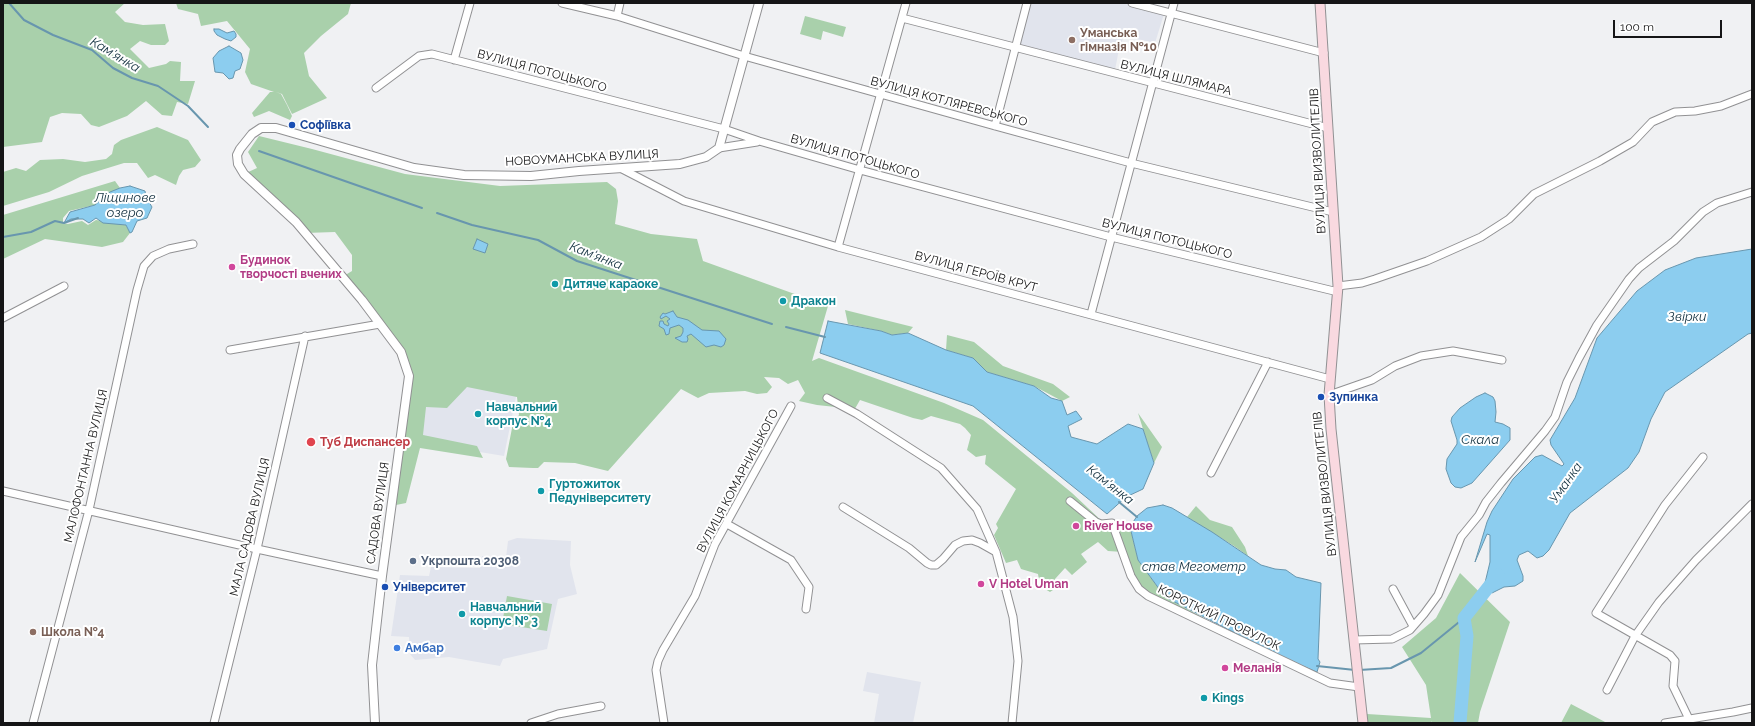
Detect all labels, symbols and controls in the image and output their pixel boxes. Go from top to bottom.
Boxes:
scale bar [1615,12,1724,38]
text: 100 m [1620,20,1654,34]
place label: Уманська гімназія №10 [1080,26,1157,54]
water label: Кам'янка [87,34,143,76]
marker: Уманська гімназія №10 [1067,35,1077,45]
street label: ВУЛИЦЯ ПОТОЦЬКОГО [476,47,608,95]
street label: ВУЛИЦЯ ШЛЯМАРА [1119,57,1233,99]
street label: ВУЛИЦЯ КОТЛЯРЕВСЬКОГО [869,74,1029,130]
street label: ВУЛИЦЯ ВИЗВОЛИТЕЛІВ [1307,88,1329,234]
place label: Софіївка [300,118,351,132]
marker: Софіївка [287,120,297,130]
street label: ВУЛИЦЯ ПОТОЦЬКОГО [789,132,921,182]
street label: НОВОУМАНСЬКА ВУЛИЦЯ [505,147,659,169]
water label: Ліщинове озеро [94,190,156,221]
street label: ВУЛИЦЯ ПОТОЦЬКОГО [1100,216,1234,262]
water label: Кам'янка [567,239,625,273]
street label: ВУЛИЦЯ ГЕРОЇВ КРУТ [913,249,1039,295]
place label: Будинок творчості вчених [240,253,342,281]
marker: Будинок творчості вчених [227,262,237,272]
place label: Дитяче караоке [563,277,658,291]
marker: Дитяче караоке [550,279,560,289]
place label: Дракон [791,294,836,308]
marker: Дракон [778,296,788,306]
water label: Звірки [1668,309,1706,325]
street label: МАЛОФОНТАННА ВУЛИЦЯ [61,388,111,544]
place label: Зупинка [1329,390,1378,404]
marker: Зупинка [1316,392,1326,402]
place label: Навчальний корпус №4 [486,400,557,428]
street label: ВУЛИЦЯ КОМАРНИЦЬКОГО [694,407,782,555]
marker: Навчальний корпус №4 [473,409,483,419]
street label: ВУЛИЦЯ ВИЗВОЛИТЕЛІВ [1310,411,1340,557]
water label: Скала [1461,432,1499,448]
place label: Туб Диспансер [320,435,410,449]
marker: Туб Диспансер [305,436,317,448]
street label: МАЛА САДОВА ВУЛИЦЯ [227,456,273,598]
water label: Уманка [1546,460,1586,506]
street label: САДОВА ВУЛИЦЯ [364,461,392,565]
water label: Кам'янка [1083,462,1137,508]
place label: Гуртожиток Педуніверситету [549,477,651,505]
marker: Гуртожиток Педуніверситету [536,486,546,496]
place label: River House [1084,519,1153,533]
marker: River House [1071,521,1081,531]
place label: Укрпошта 20308 [421,554,519,568]
marker: Укрпошта 20308 [408,556,418,566]
water label: став Мегометр [1142,559,1246,575]
place label: V Hotel Uman [989,577,1069,591]
marker: V Hotel Uman [976,579,986,589]
place label: Університет [393,580,466,594]
marker: Університет [380,582,390,592]
street label: КОРОТКИЙ ПРОВУЛОК [1155,582,1283,654]
place label: Навчальний корпус № 3 [470,600,541,628]
marker: Навчальний корпус № 3 [457,609,467,619]
place label: Школа №4 [41,625,104,639]
marker: Школа №4 [28,627,38,637]
place label: Амбар [405,641,444,655]
marker: Амбар [392,643,402,653]
place label: Меланія [1233,661,1282,675]
marker: Меланія [1220,663,1230,673]
place label: Kings [1212,691,1244,705]
marker: Kings [1199,693,1209,703]

